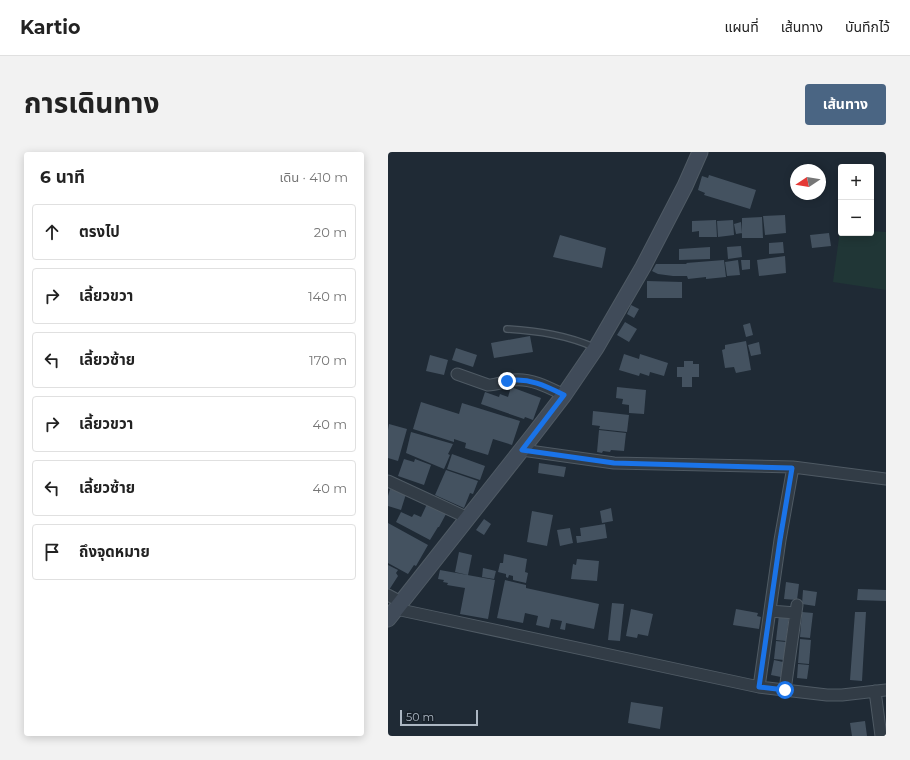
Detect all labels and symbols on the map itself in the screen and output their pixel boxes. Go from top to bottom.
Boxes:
north arrow [790,164,826,200]
route end [498,372,516,390]
route start [776,681,794,699]
scale bar [400,708,478,727]

